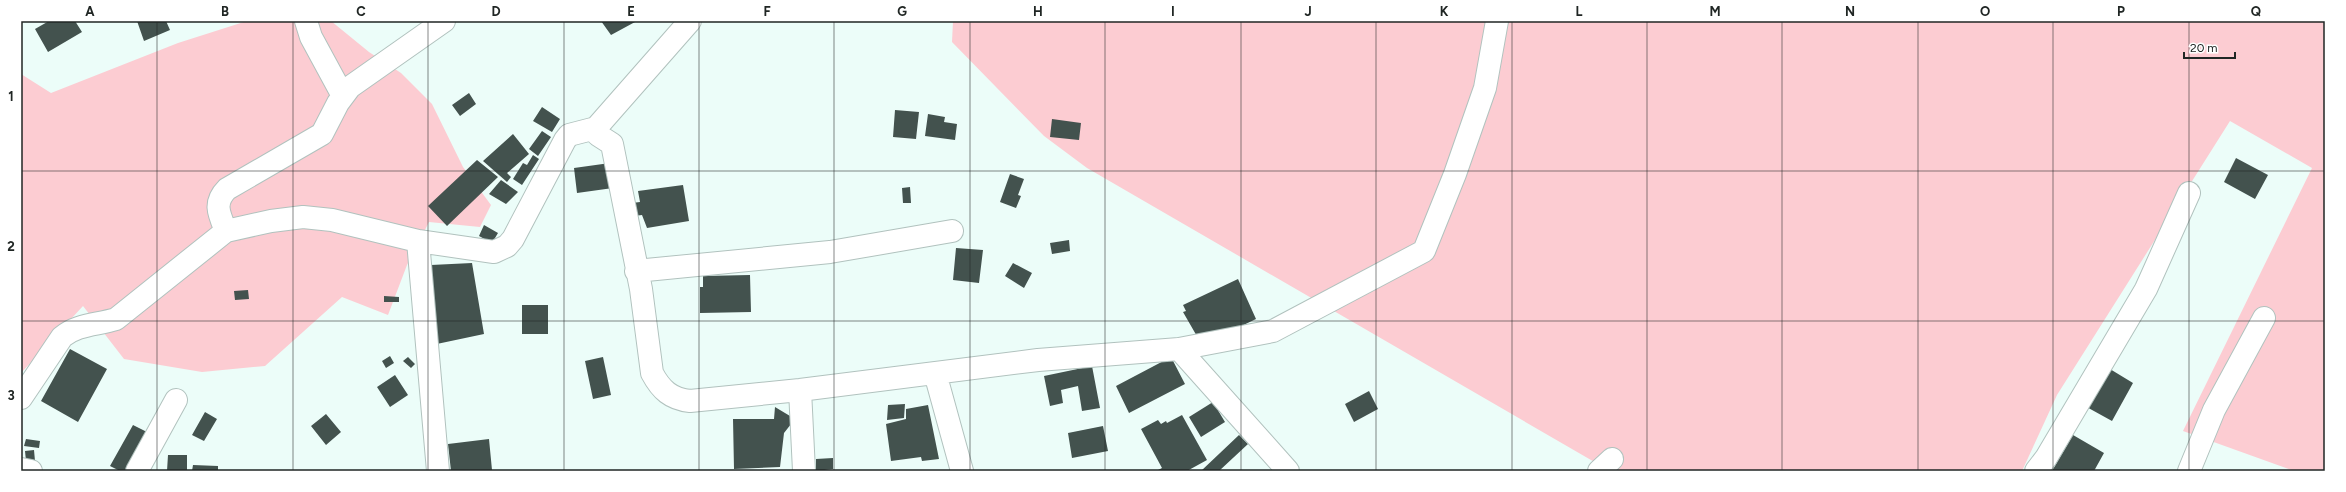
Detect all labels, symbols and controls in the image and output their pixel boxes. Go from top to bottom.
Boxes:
text: A [85,4,95,19]
text: B [221,4,229,19]
text: C [356,4,366,19]
text: D [491,4,501,19]
text: E [627,4,635,19]
text: F [763,4,771,19]
text: G [897,4,907,19]
text: H [1033,4,1043,19]
text: I [1171,4,1175,19]
text: J [1304,4,1312,19]
text: K [1440,4,1449,19]
text: L [1576,4,1583,19]
text: M [1709,4,1721,19]
text: N [1845,4,1855,19]
text: O [1980,4,1990,19]
text: P [2117,4,2125,19]
text: Q [2251,4,2261,19]
scale bar [2184,34,2235,60]
text: 20 m [2190,41,2218,55]
text: 1 [8,89,14,104]
text: 2 [7,239,15,254]
text: 3 [7,388,15,403]

